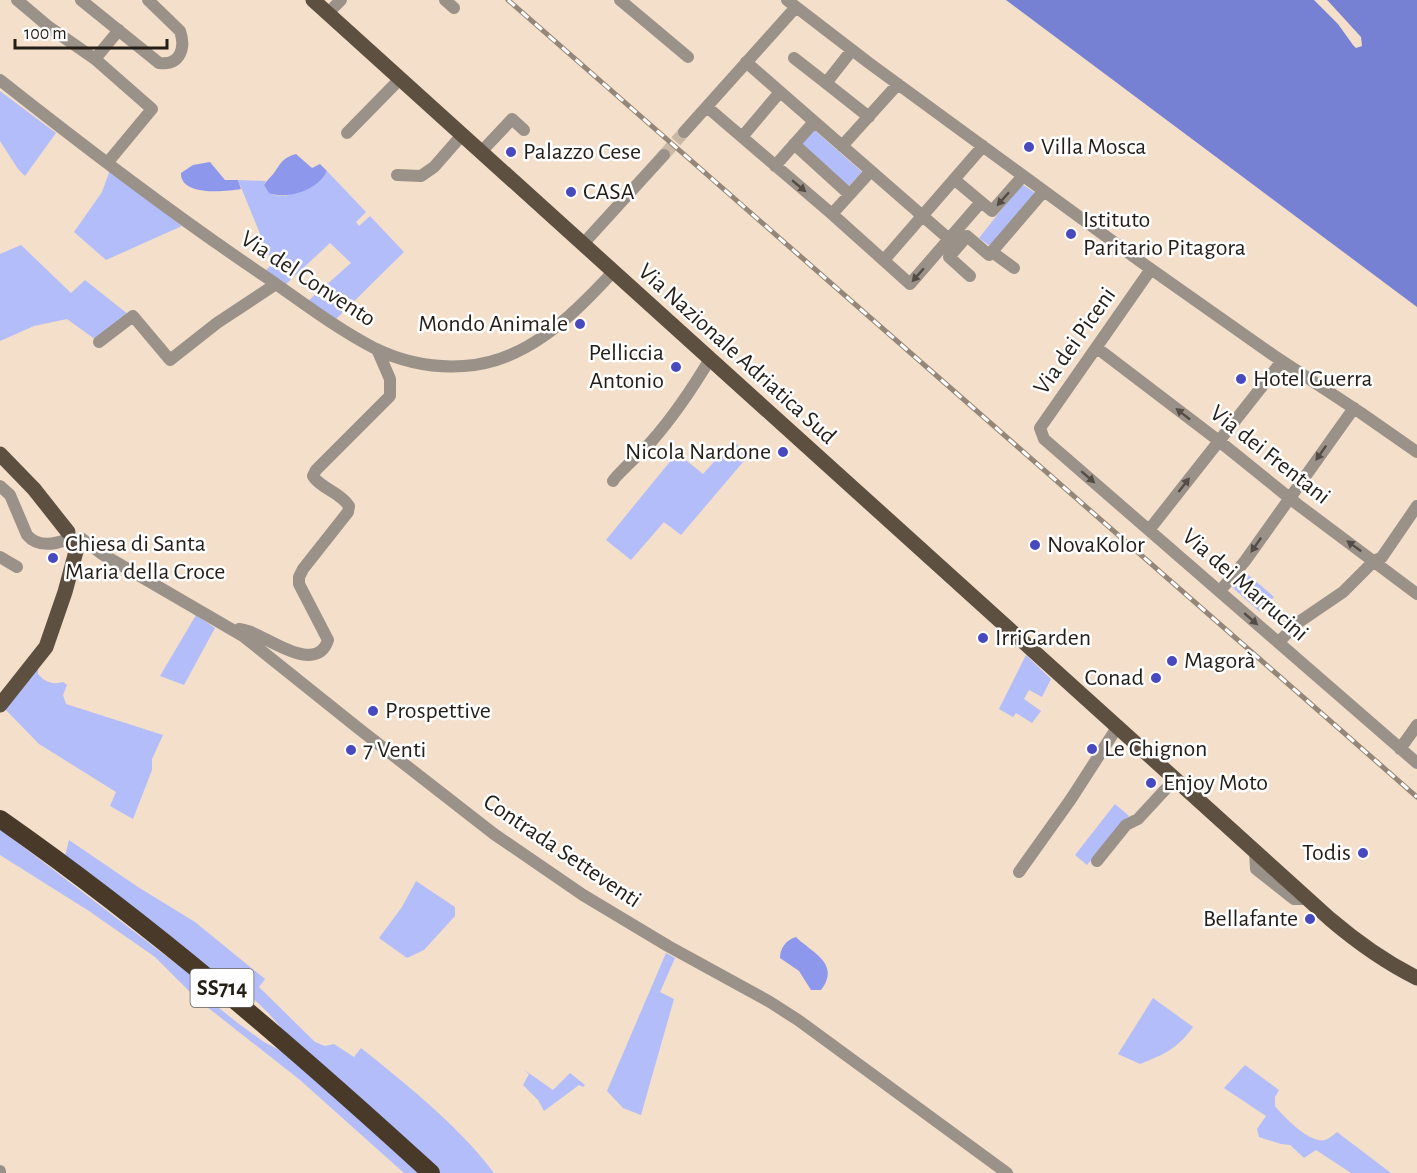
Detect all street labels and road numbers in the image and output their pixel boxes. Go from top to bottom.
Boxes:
street label: Via del Convento [236,227,380,331]
street label: Via Nazionale Adriatica Sud [633,259,841,449]
street label: Via dei Piceni [1029,283,1121,399]
street label: Via dei Frentani [1205,401,1335,509]
street label: Via dei Marrucini [1177,524,1313,646]
street label: Contrada Setteventi [479,790,645,912]
road number: SS714 [190,969,254,1007]

